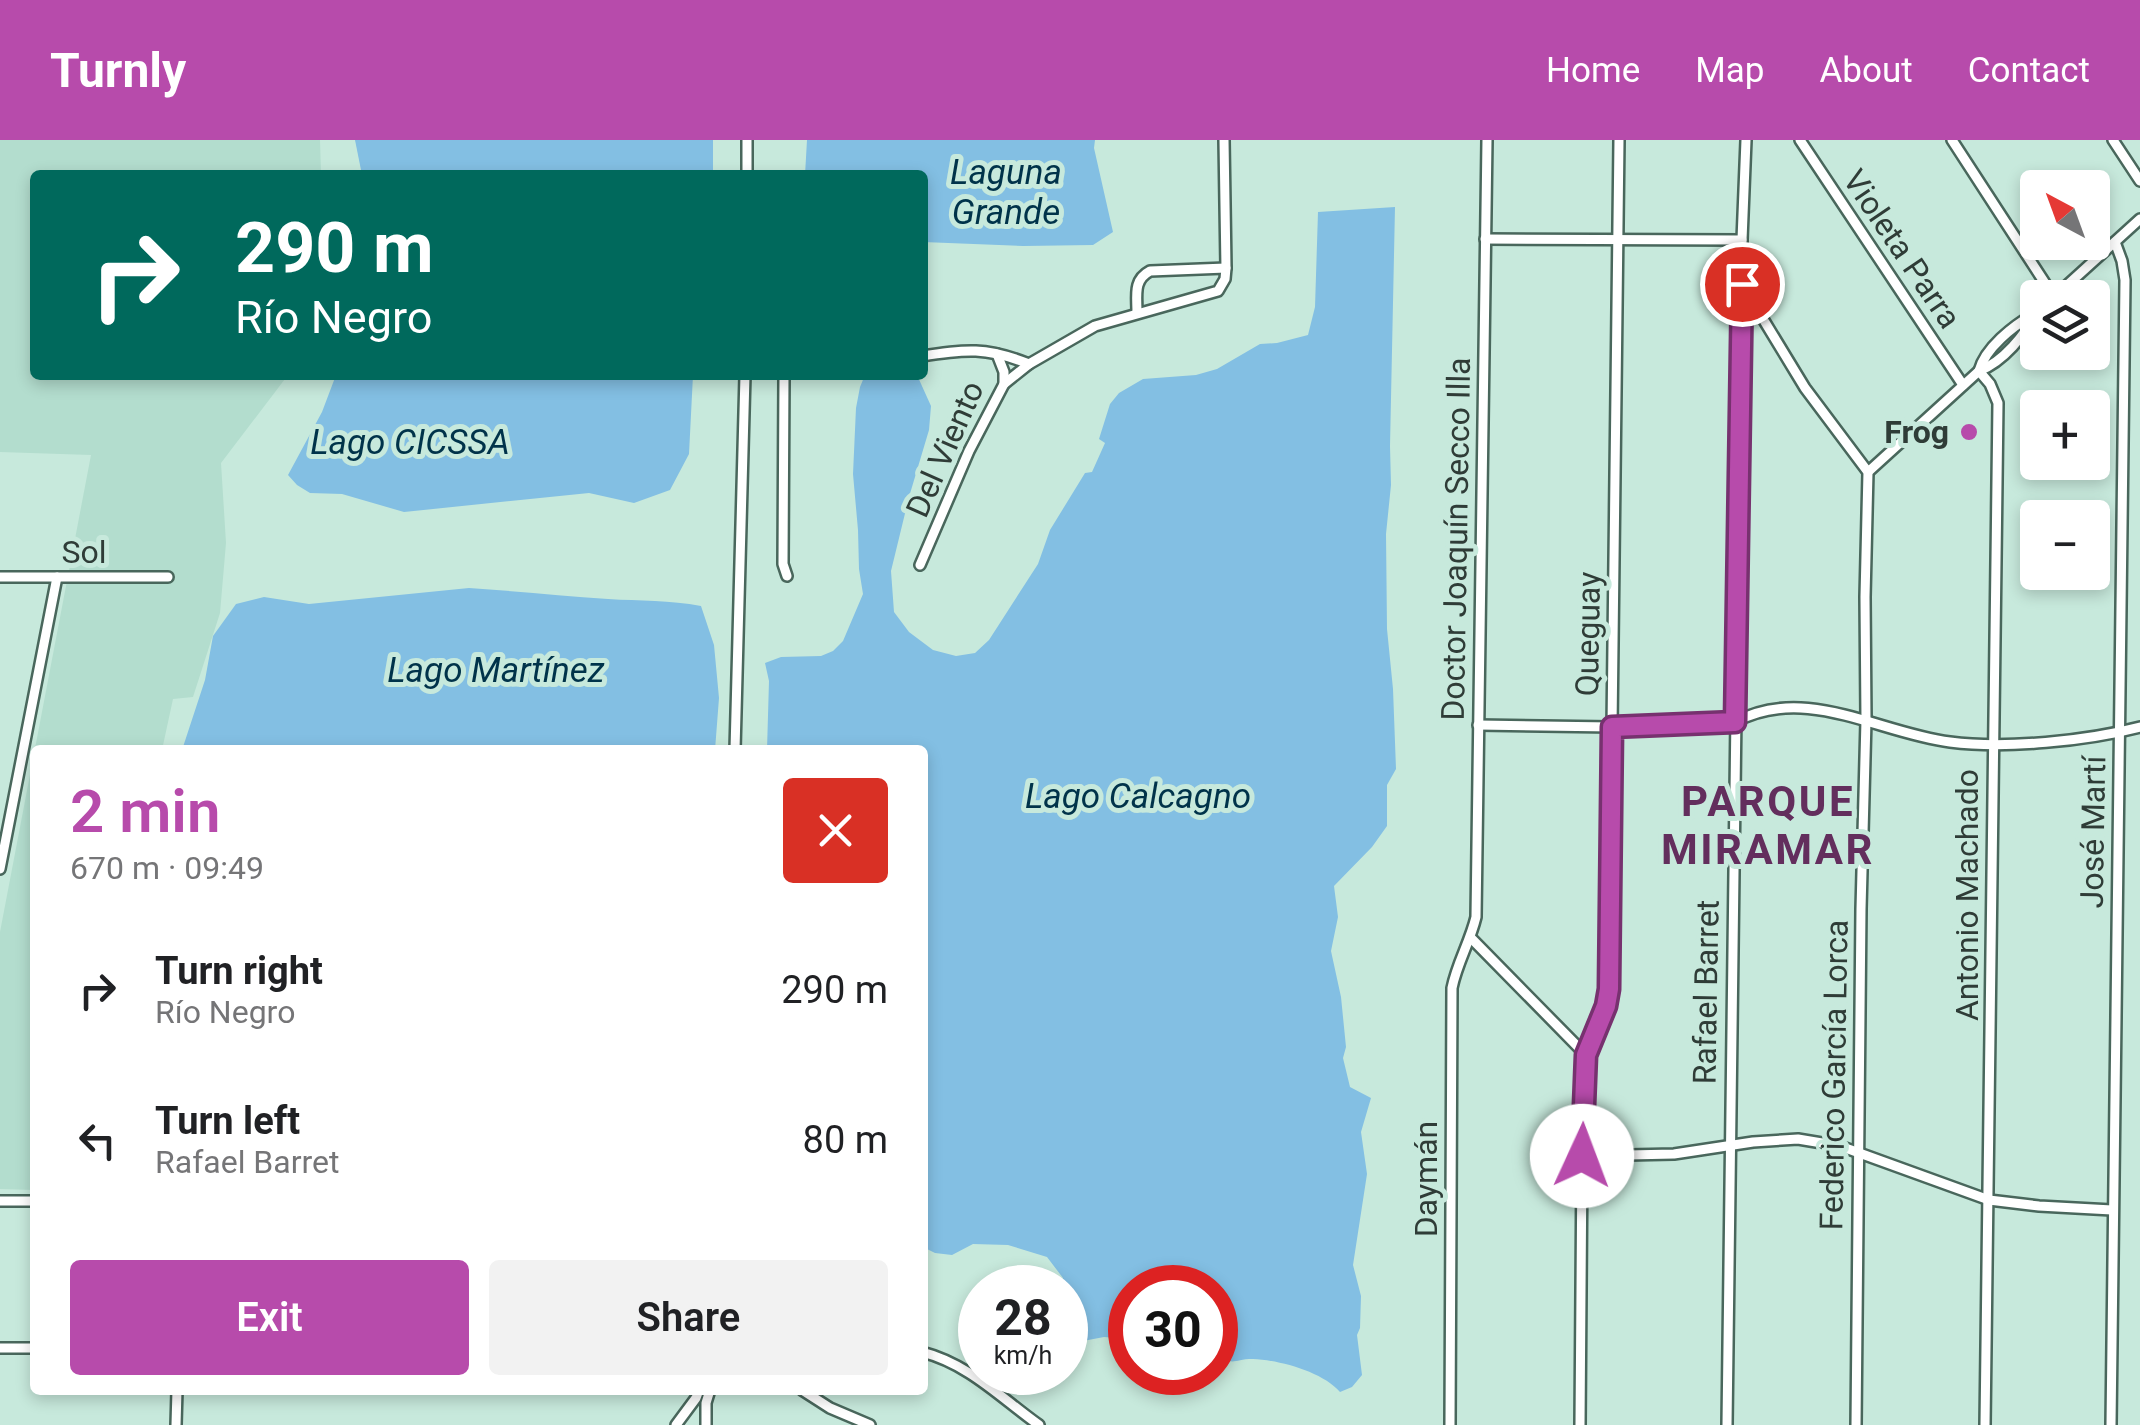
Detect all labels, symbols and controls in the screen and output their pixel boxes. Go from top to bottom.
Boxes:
text: Turnly [50,42,186,99]
text: Home [1546,50,1640,91]
text: Map [1695,50,1764,91]
text: About [1819,50,1913,91]
text: Contact [1968,50,2090,91]
water label: Laguna Grande [950,152,1062,233]
street label: Violeta Parra [1835,163,1969,335]
north arrow [2020,170,2110,260]
map controls [2020,170,2110,590]
text: 290 m [235,207,434,289]
icon: right [70,210,200,340]
pin [1700,242,1785,327]
icon: arrive [1715,257,1770,312]
button: layers [2020,280,2110,370]
text: Río Negro [235,291,432,344]
street label: Doctor Joaquín Secco Illa [1434,357,1478,721]
street label: Del Viento [898,375,992,523]
button: + [2020,390,2110,480]
place label: Frog [1884,413,1949,451]
marker: Frog [1958,421,1980,443]
water label: Lago CICSSA [310,422,510,463]
button: − [2020,500,2110,590]
street label: Sol [61,533,107,571]
street label: Queguay [1568,571,1608,697]
water label: Lago Martínez [387,650,605,691]
street label: José Martí [2073,754,2113,909]
street label: Antonio Machado [1948,769,1986,1021]
text: 2 min [70,776,220,847]
water label: Lago Calcagno [1025,776,1251,817]
district label: PARQUE MIRAMAR [1661,777,1875,874]
button: close [783,778,888,883]
text: 670 m · 09:49 [70,849,264,887]
street label: Rafael Barret [1685,899,1727,1085]
street label: Federico García Lorca [1812,919,1856,1231]
text: Turn right [155,949,323,993]
icon: right [70,963,125,1018]
text: 290 m [781,968,888,1012]
text: Río Negro [155,993,295,1031]
text: Turn left [155,1099,300,1143]
position arrow [1530,1104,1634,1208]
icon: left [70,1113,125,1168]
text: 80 m [803,1118,888,1162]
street label: Daymán [1407,1121,1445,1237]
text: Rafael Barret [155,1143,340,1181]
button: Exit [70,1260,469,1375]
button: Share [489,1260,888,1375]
speed limit sign: 30 [1108,1265,1238,1395]
text: 28 [994,1289,1052,1347]
text: km/h [994,1341,1052,1370]

